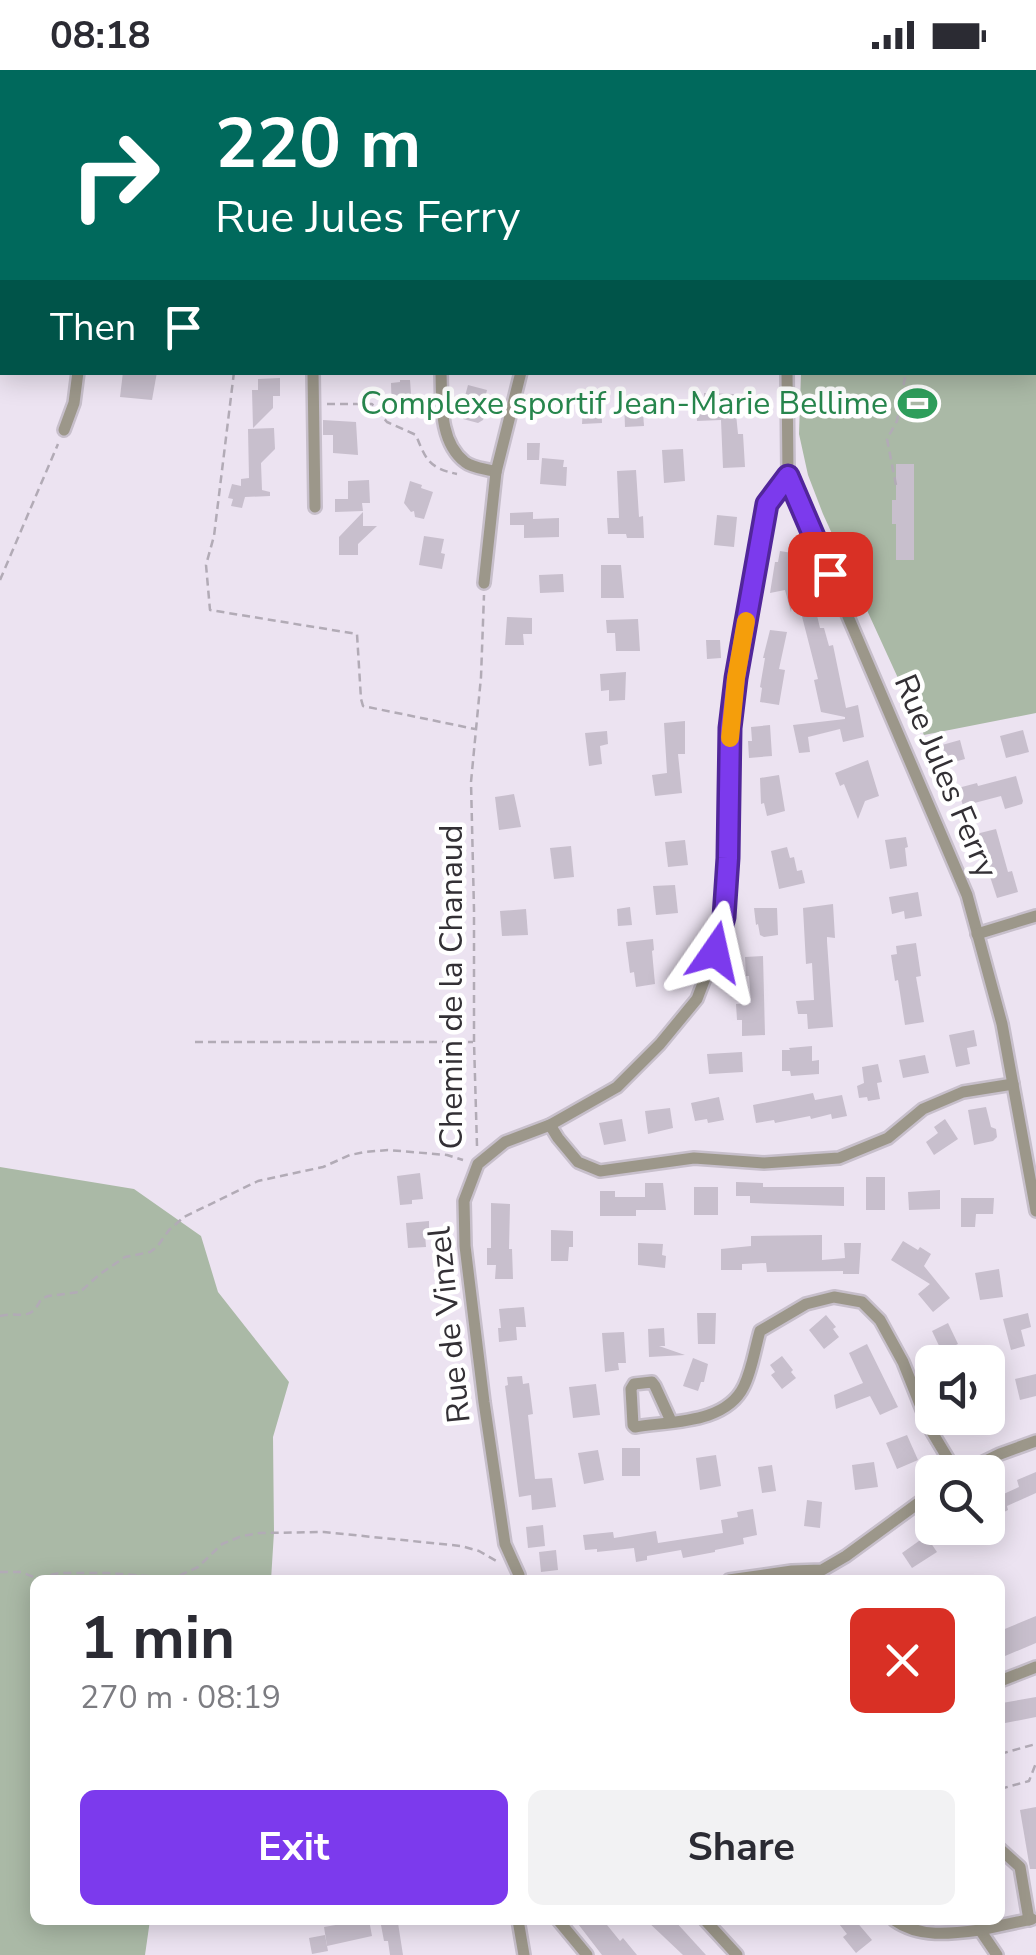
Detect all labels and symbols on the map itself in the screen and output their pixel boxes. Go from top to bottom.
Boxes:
place label: Complexe sportif Jean-Marie Bellime [360,382,888,425]
sports icon: Complexe sportif Jean-Marie Bellime [897,382,939,424]
pin [788,532,873,617]
street label: Rue Jules Ferry [884,668,1008,885]
street label: Chemin de la Chanaud [430,825,473,1149]
position arrow [663,900,767,1004]
street label: Rue de Vinzel [417,1224,481,1425]

